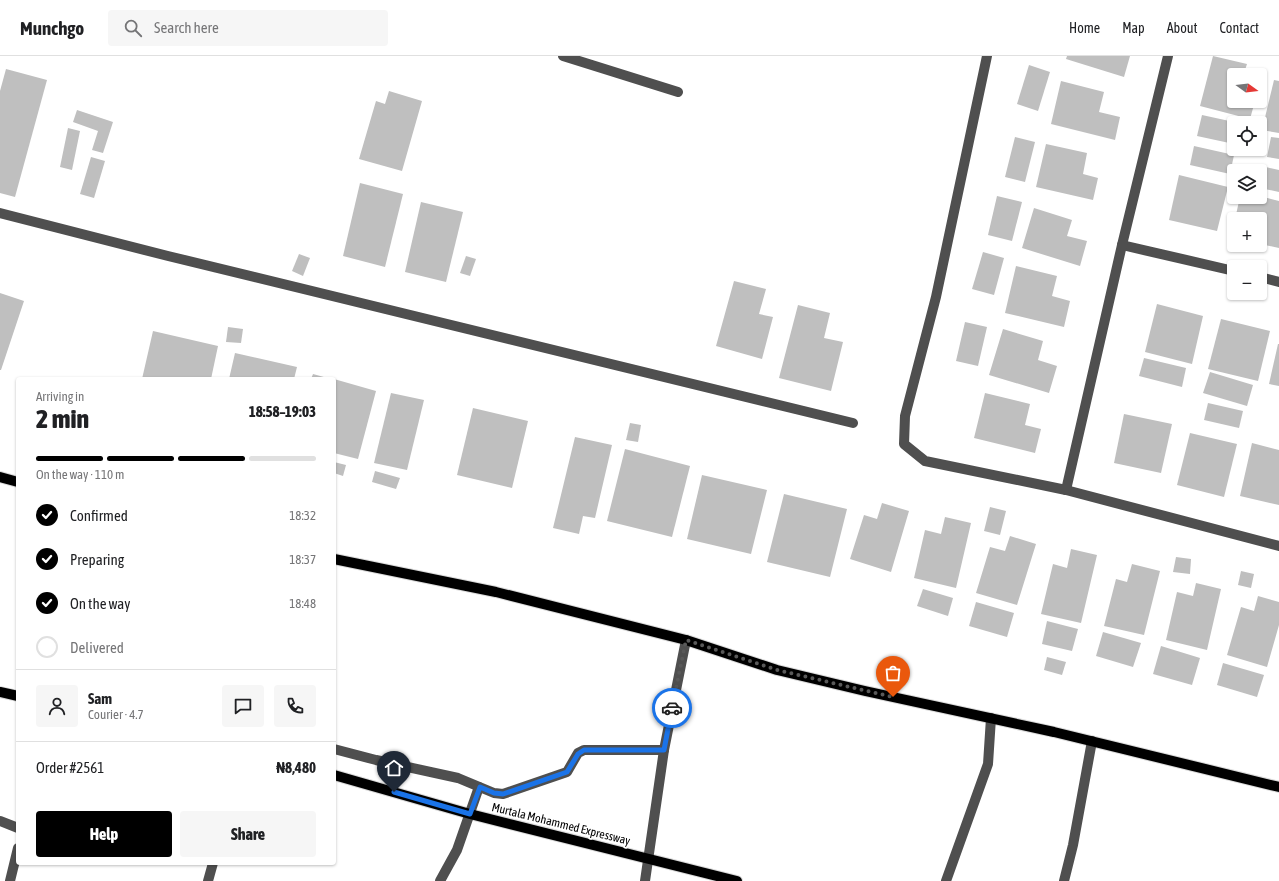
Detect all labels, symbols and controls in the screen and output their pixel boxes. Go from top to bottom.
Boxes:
search box [108,10,388,46]
text: Munchgo [20,17,84,39]
icon: search [122,17,144,39]
text: Search here [154,19,219,36]
text: Home [1069,20,1100,36]
text: Map [1122,20,1145,36]
text: About [1167,20,1198,36]
text: Contact [1220,20,1259,36]
north arrow [1227,68,1267,108]
map controls [1227,68,1267,300]
button: locate [1227,116,1267,156]
button: layers [1227,164,1267,204]
button: + [1227,212,1267,252]
button: − [1227,260,1267,300]
text: Arriving in [36,389,84,404]
text: 18:58–19:03 [249,403,316,420]
text: 2 min [36,404,89,434]
text: On the way · 110 m [36,467,124,482]
icon: check [36,504,58,526]
text: Confirmed [70,507,128,524]
text: 18:32 [289,508,316,523]
icon: check [36,548,58,570]
text: Preparing [70,551,124,568]
text: 18:37 [289,552,316,567]
icon: check [36,592,58,614]
text: On the way [70,595,131,612]
text: 18:48 [289,596,316,611]
text: Delivered [70,639,124,656]
pin [876,656,910,697]
icon: bag [882,662,904,684]
button: person [36,685,78,727]
button: chat [222,685,264,727]
button: phone [274,685,316,727]
courier [652,688,692,728]
text: Sam [88,690,112,707]
icon: car [661,697,683,719]
text: Courier · 4.7 [88,707,144,722]
pin [377,751,411,792]
icon: home [383,757,405,779]
text: Order #2561 [36,759,104,776]
text: ₦8,480 [276,759,316,776]
street label: Murtala Mohammed Expressway [490,800,632,848]
button: Help [36,811,172,857]
button: Share [180,811,316,857]

